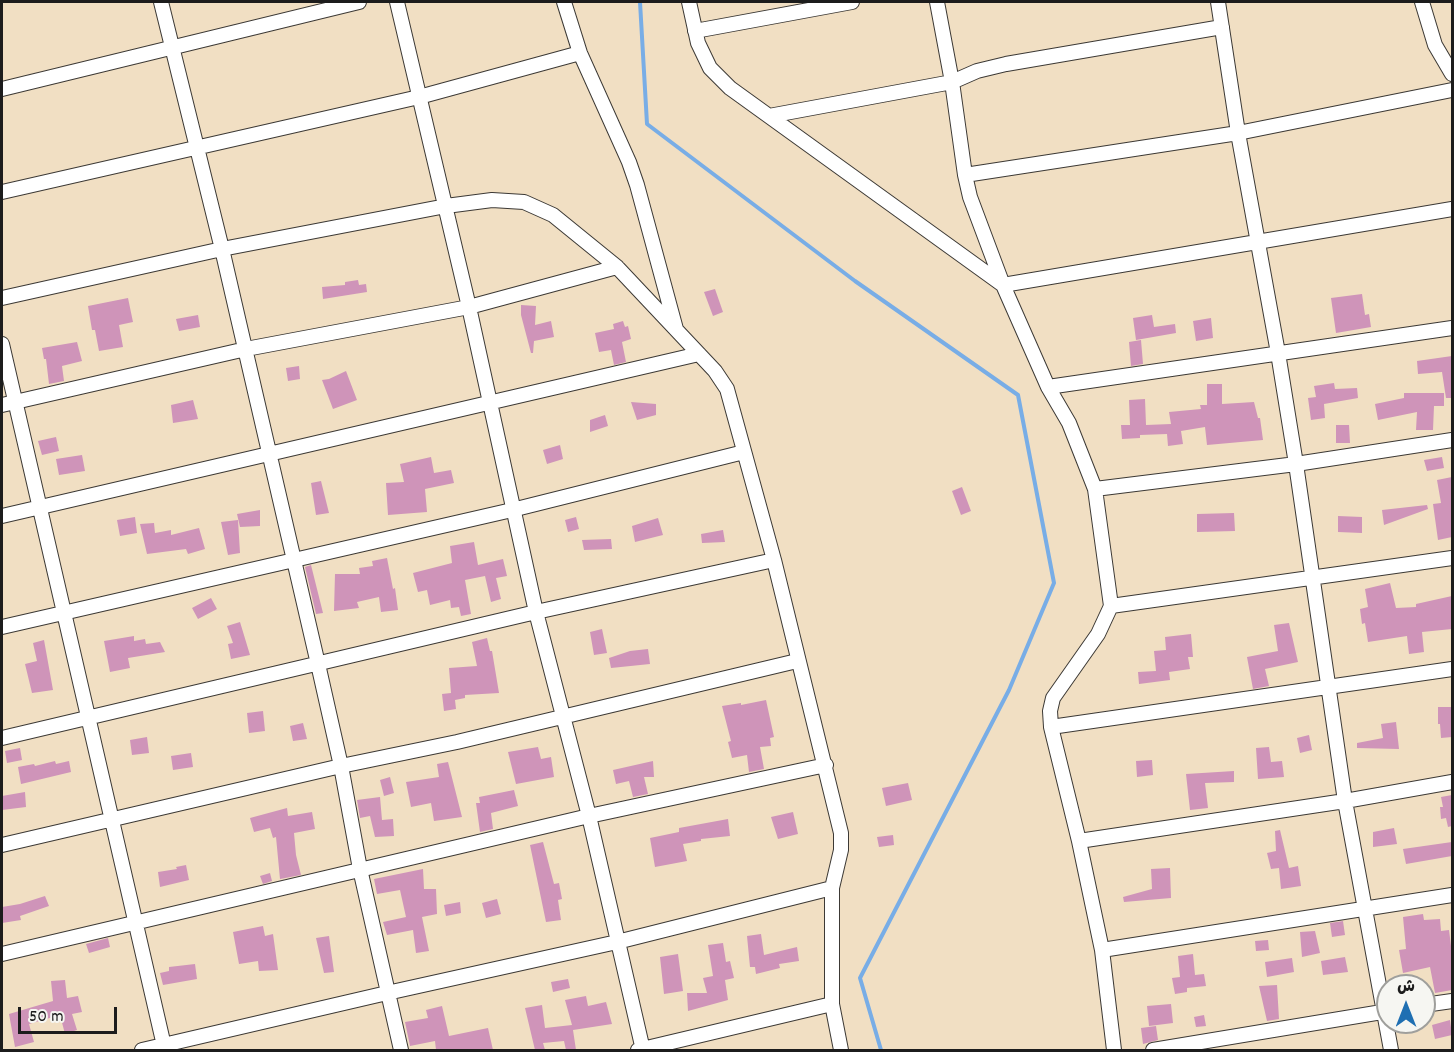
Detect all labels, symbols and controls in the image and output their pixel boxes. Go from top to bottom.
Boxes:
north arrow [1376,974,1436,1034]
text: ش [1397,976,1415,999]
scale bar [21,995,120,1033]
text: 50 m [29,1005,64,1030]

